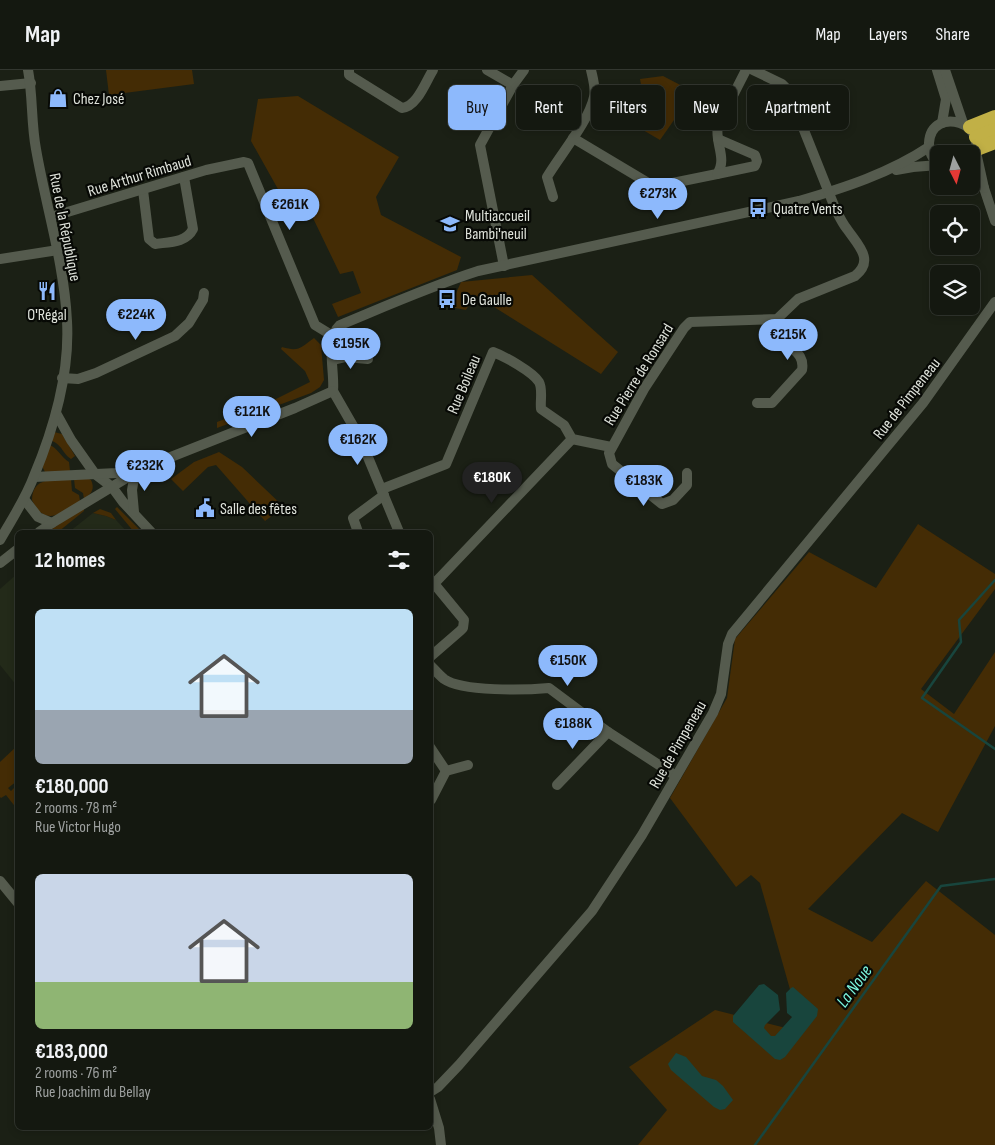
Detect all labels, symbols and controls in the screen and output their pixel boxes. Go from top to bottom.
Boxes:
text: Map [25,20,60,49]
text: Map [816,24,841,45]
text: Layers [869,24,908,45]
text: Share [936,24,970,45]
chip: Buy [448,85,506,130]
chip: Rent [516,85,581,130]
chip: Filters [591,85,665,130]
chip: New [675,85,737,130]
chip: Apartment [747,85,849,130]
shop icon: Chez José [47,87,69,109]
place label: Chez José [73,90,124,109]
north arrow [930,145,980,195]
map controls [930,145,980,315]
street label: Rue Arthur Rimbaud [85,152,194,201]
street label: Rue de la République [45,171,84,283]
pin: €273K [623,178,693,220]
text: €273K [639,184,677,203]
pin: €261K [255,189,325,231]
text: €261K [271,195,309,214]
bus stop icon: Quatre Vents [747,197,769,219]
place label: Quatre Vents [773,200,843,219]
button: locate [930,205,980,255]
place label: Multiaccueil Bambi'neuil [465,207,530,244]
school or university icon: Multiaccueil Bambi'neuil [439,213,461,235]
button: layers [930,265,980,315]
restaurant icon: O'Régal [36,280,58,302]
bus stop icon: De Gaulle [436,288,458,310]
place label: De Gaulle [462,291,512,310]
pin: €224K [101,298,171,341]
text: €224K [117,305,155,324]
place label: O'Régal [27,306,67,325]
pin: €215K [753,318,823,361]
street label: Rue Pierre de Ronsard [600,320,678,429]
text: €215K [770,325,806,344]
pin: €195K [316,328,386,370]
text: €195K [332,334,370,353]
street label: Rue Boileau [444,352,485,417]
street label: Rue de Pimpeneau [870,355,945,443]
pin: €121K [217,396,287,438]
text: €121K [234,402,270,421]
pin: €162K [323,424,393,466]
text: €162K [339,430,377,449]
pin: €232K [110,450,180,492]
text: €232K [126,456,164,475]
pin: €180K [457,462,527,504]
pin: €183K [609,464,679,507]
text: €180K [473,468,511,487]
text: €183K [625,471,663,490]
public building icon: Salle des fêtes [194,497,216,519]
place label: Salle des fêtes [220,500,297,519]
icon: filters [385,546,413,574]
text: 12 homes [35,548,105,573]
icon: home [179,641,269,731]
pin: €150K [533,644,603,687]
text: €150K [549,651,587,670]
street label: Rue de Pimpeneau [646,698,711,792]
pin: €188K [538,708,608,750]
text: €188K [554,714,592,733]
text: €180,000 [35,774,108,799]
text: 2 rooms · 78 m² [35,799,117,818]
text: Rue Victor Hugo [35,818,121,837]
icon: home [179,906,269,996]
water label: La Noue [832,961,877,1012]
text: €183,000 [35,1039,108,1064]
text: 2 rooms · 76 m² [35,1064,117,1083]
text: Rue Joachim du Bellay [35,1083,151,1102]

